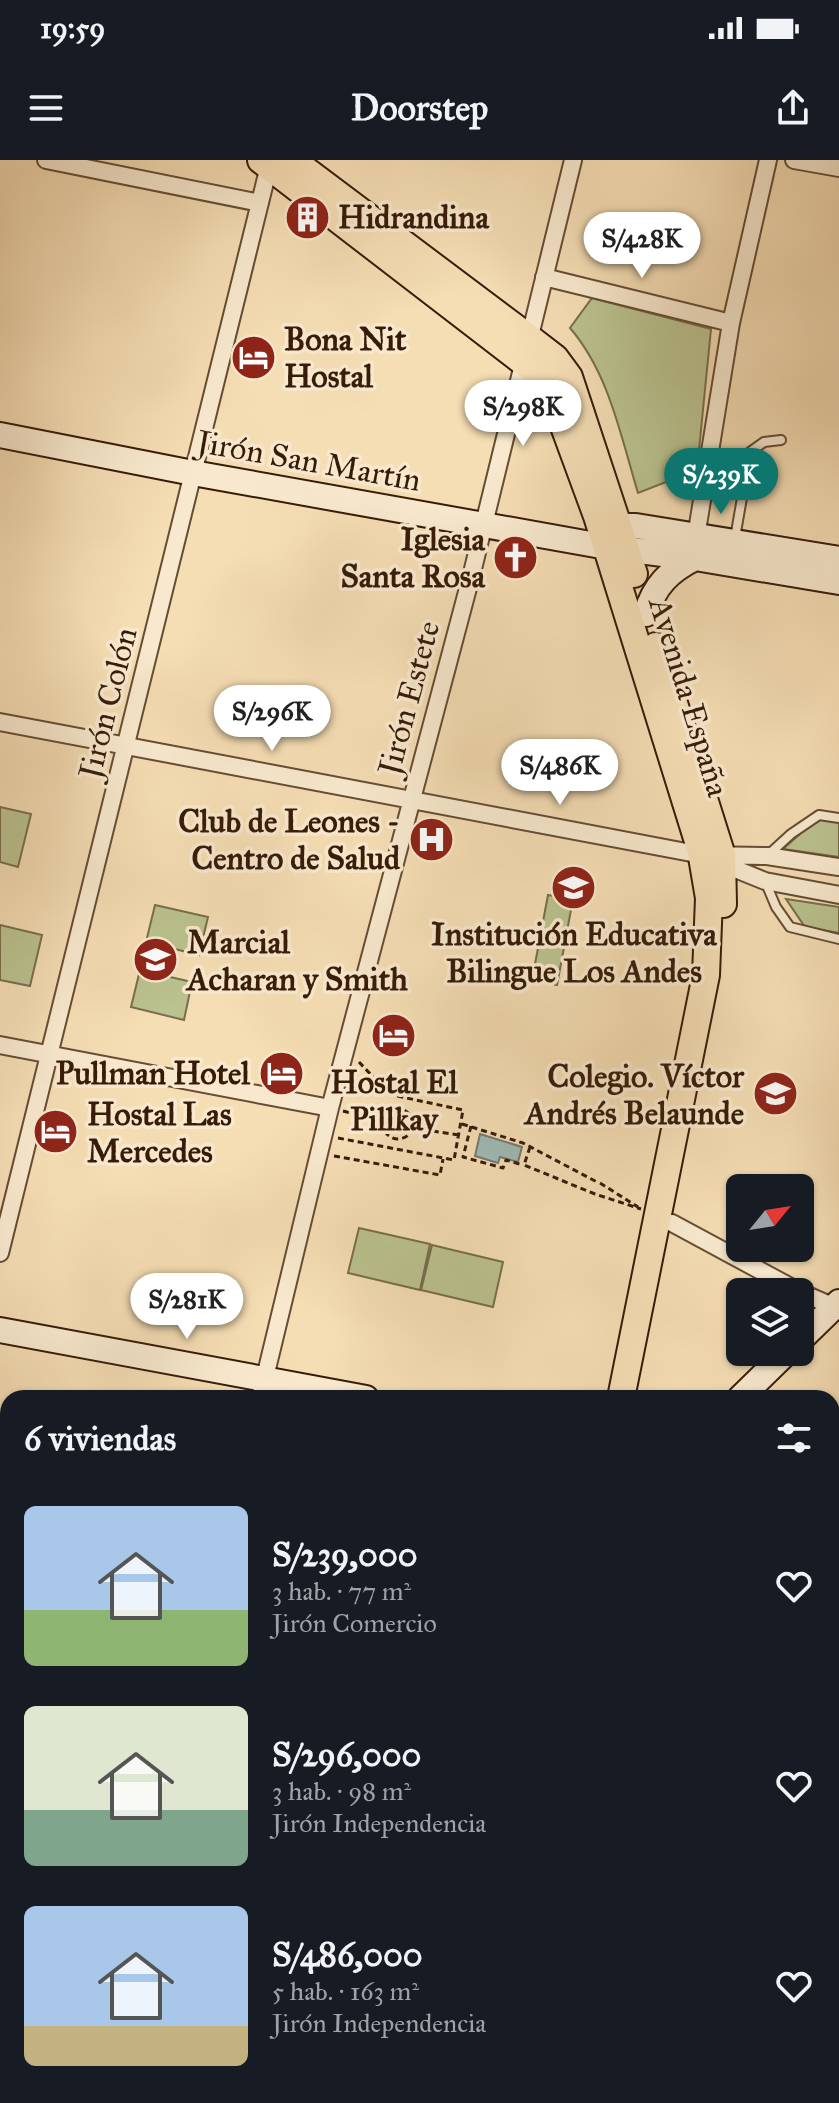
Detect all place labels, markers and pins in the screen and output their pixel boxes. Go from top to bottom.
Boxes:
building icon: Hidrandina [283,193,331,241]
place label: Hidrandina [338,198,490,237]
pin: S/428K [577,212,707,280]
place label: Bona Nit Hostal [284,320,407,396]
hotel icon: Bona Nit Hostal [229,333,277,381]
pin: S/298K [458,380,588,448]
pin: S/239K [656,448,786,516]
place label: Iglesia Santa Rosa [340,520,486,596]
church icon: Iglesia Santa Rosa [492,533,540,581]
pin: S/296K [207,685,337,753]
pin: S/486K [495,739,625,807]
place label: Club de Leones - Centro de Salud [178,802,401,878]
hospital icon: Club de Leones - Centro de Salud [407,815,455,863]
school or university icon: Institución Educativa Bilingue Los Andes [550,863,598,911]
place label: Institución Educativa Bilingue Los Andes [431,915,718,991]
place label: Marcial Acharan y Smith [185,923,408,999]
school or university icon: Marcial Acharan y Smith [132,936,180,984]
hotel icon: Hostal El Pillkay [370,1011,418,1059]
hotel icon: Pullman Hotel [257,1049,305,1097]
place label: Pullman Hotel [56,1054,251,1093]
place label: Colegio. Víctor Andrés Belaunde [523,1057,745,1133]
place label: Hostal El Pillkay [330,1063,459,1139]
school or university icon: Colegio. Víctor Andrés Belaunde [751,1070,799,1118]
place label: Hostal Las Mercedes [87,1095,232,1171]
hotel icon: Hostal Las Mercedes [32,1108,80,1156]
pin: S/281K [122,1273,252,1341]

